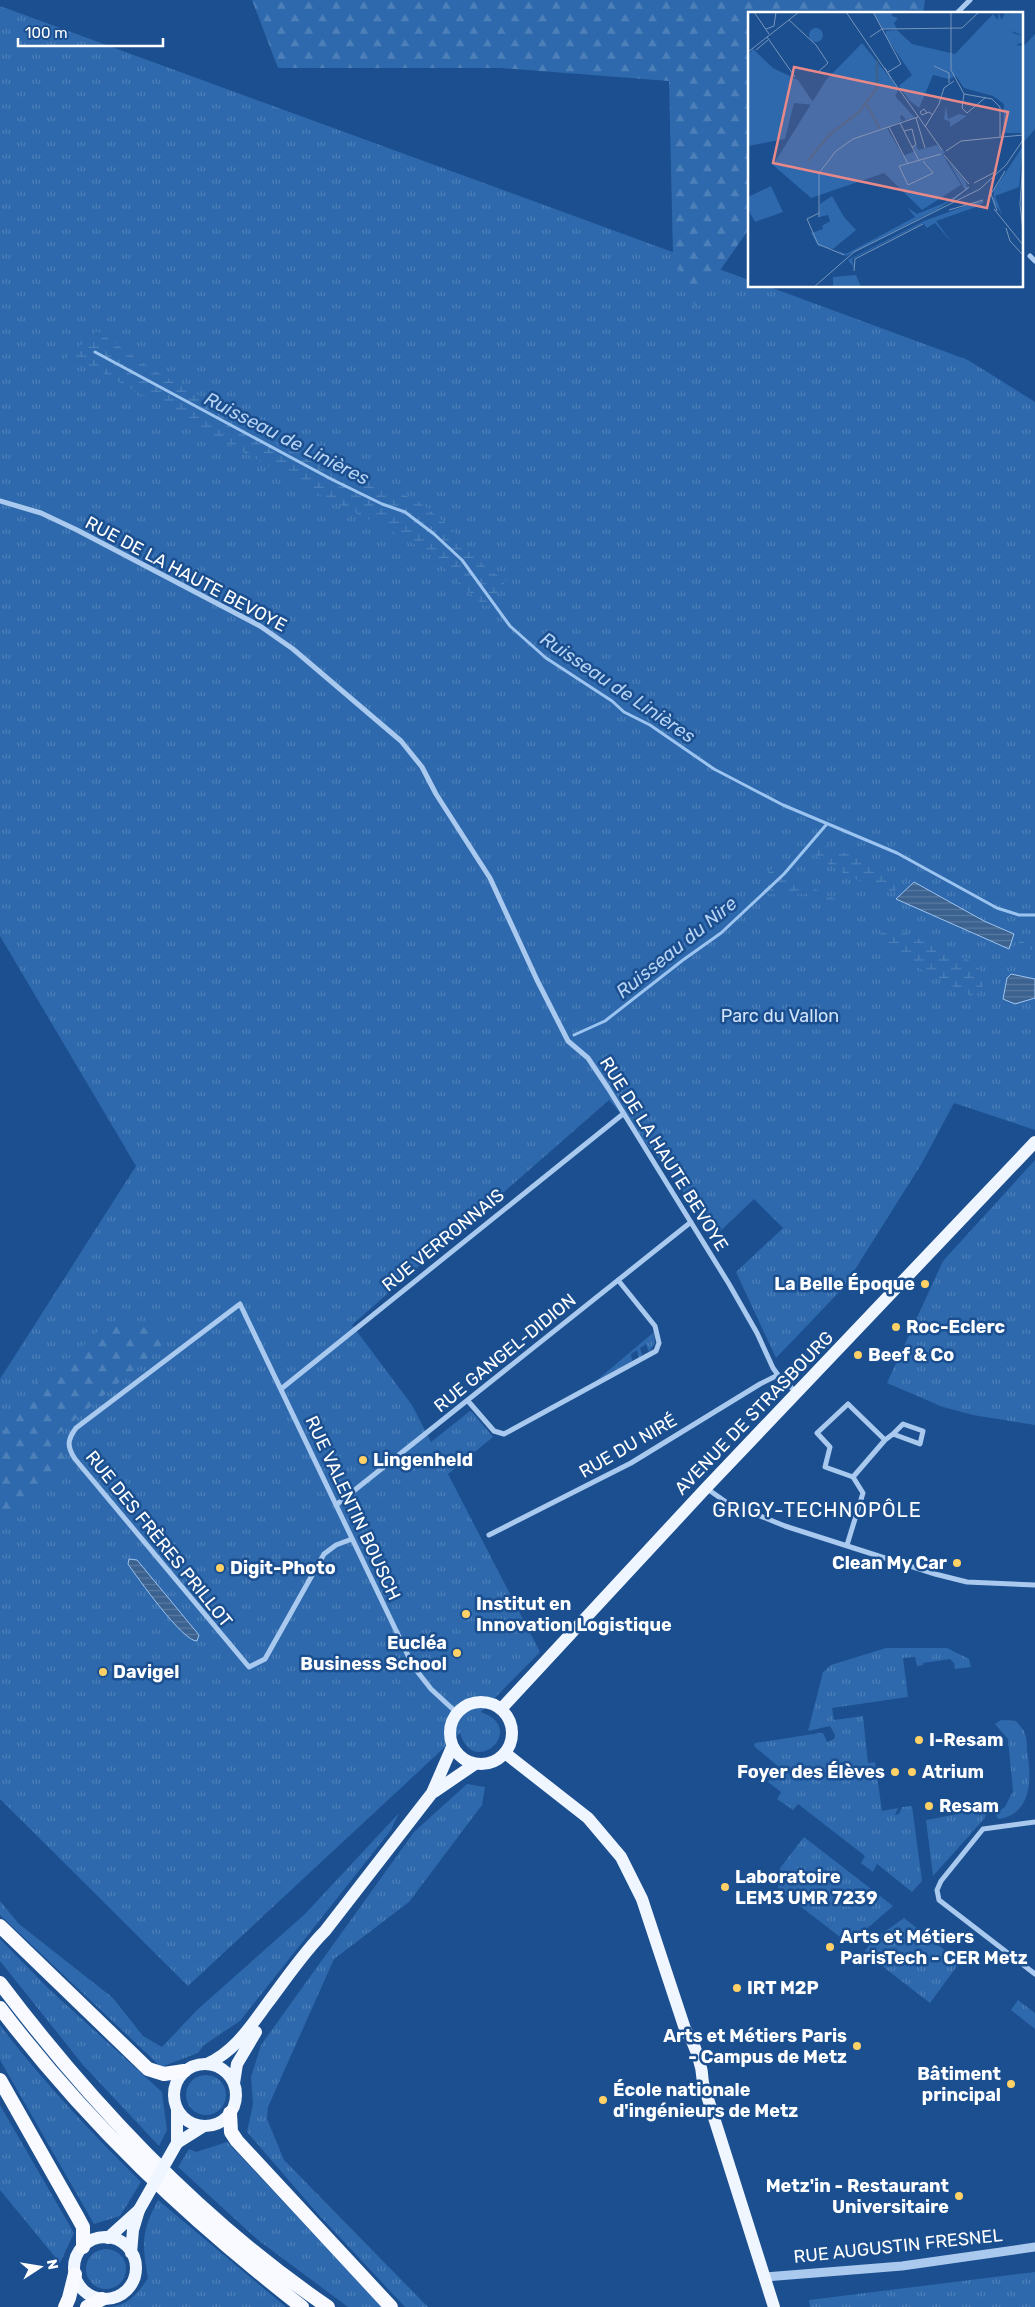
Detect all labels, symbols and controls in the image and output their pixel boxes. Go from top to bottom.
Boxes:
inset map [748,12,1022,288]
scale bar [18,15,162,47]
text: 100 m [25,24,67,42]
water label: Ruisseau de Linières [201,387,373,490]
street label: RUE DE LA HAUTE BEVOYE [81,511,291,637]
water label: Ruisseau de Linières [536,627,700,748]
water label: Ruisseau du Nire [611,891,742,1003]
park label: Parc du Vallon [721,1005,839,1027]
street label: RUE DE LA HAUTE BEVOYE [595,1053,733,1255]
street label: RUE VERRONNAIS [377,1184,509,1296]
place label: La Belle Époque [774,1273,915,1295]
marker: La Belle Époque [919,1278,931,1290]
street label: RUE GANGEL-DIDION [430,1289,580,1417]
place label: Roc-Eclerc [906,1316,1005,1338]
marker: Roc-Eclerc [890,1321,902,1333]
street label: AVENUE DE STRASBOURG [670,1327,838,1499]
place label: Beef & Co [868,1344,954,1366]
marker: Beef & Co [852,1349,864,1361]
street label: RUE DU NIRÉ [575,1409,681,1483]
street label: RUE VALENTIN BOUSCH [301,1412,405,1604]
street label: RUE DES FRÈRES PRILLOT [81,1446,237,1632]
place label: Lingenheld [373,1449,473,1471]
marker: Lingenheld [357,1454,369,1466]
district label: GRIGY-TECHNOPÔLE [712,1498,922,1522]
place label: Clean My Car [832,1552,947,1574]
place label: Digit-Photo [230,1557,336,1579]
marker: Clean My Car [951,1557,963,1569]
marker: Digit-Photo [214,1562,226,1574]
place label: Institut en Innovation Logistique [476,1593,672,1636]
marker: Institut en Innovation Logistique [460,1608,472,1620]
place label: Eucléa Business School [300,1632,447,1675]
marker: Eucléa Business School [451,1647,463,1659]
place label: Davigel [113,1661,179,1683]
marker: Davigel [97,1666,109,1678]
place label: I-Resam [929,1729,1003,1751]
marker: I-Resam [913,1734,925,1746]
place label: Foyer des Élèves [737,1761,885,1783]
place label: Atrium [922,1761,984,1783]
marker: Foyer des Élèves [889,1766,901,1778]
marker: Atrium [906,1766,918,1778]
place label: Resam [939,1795,999,1817]
marker: Resam [923,1800,935,1812]
place label: Laboratoire LEM3 UMR 7239 [735,1866,878,1909]
marker: Laboratoire LEM3 UMR 7239 [719,1881,731,1893]
place label: Arts et Métiers ParisTech - CER Metz [840,1926,1028,1969]
marker: Arts et Métiers ParisTech - CER Metz [824,1941,836,1953]
place label: IRT M2P [747,1977,819,1999]
marker: IRT M2P [731,1982,743,1994]
place label: Arts et Métiers Paris - Campus de Metz [663,2025,847,2068]
marker: Arts et Métiers Paris - Campus de Metz [851,2040,863,2052]
place label: Bâtiment principal [917,2063,1001,2106]
marker: Bâtiment principal [1005,2078,1017,2090]
place label: École nationale d'ingénieurs de Metz [613,2079,798,2122]
marker: École nationale d'ingénieurs de Metz [597,2094,609,2106]
place label: Metz'in - Restaurant Universitaire [766,2175,949,2218]
marker: Metz'in - Restaurant Universitaire [953,2190,965,2202]
street label: RUE AUGUSTIN FRESNEL [793,2224,1003,2268]
north arrow [15,2242,65,2292]
text: N [43,2258,62,2271]

